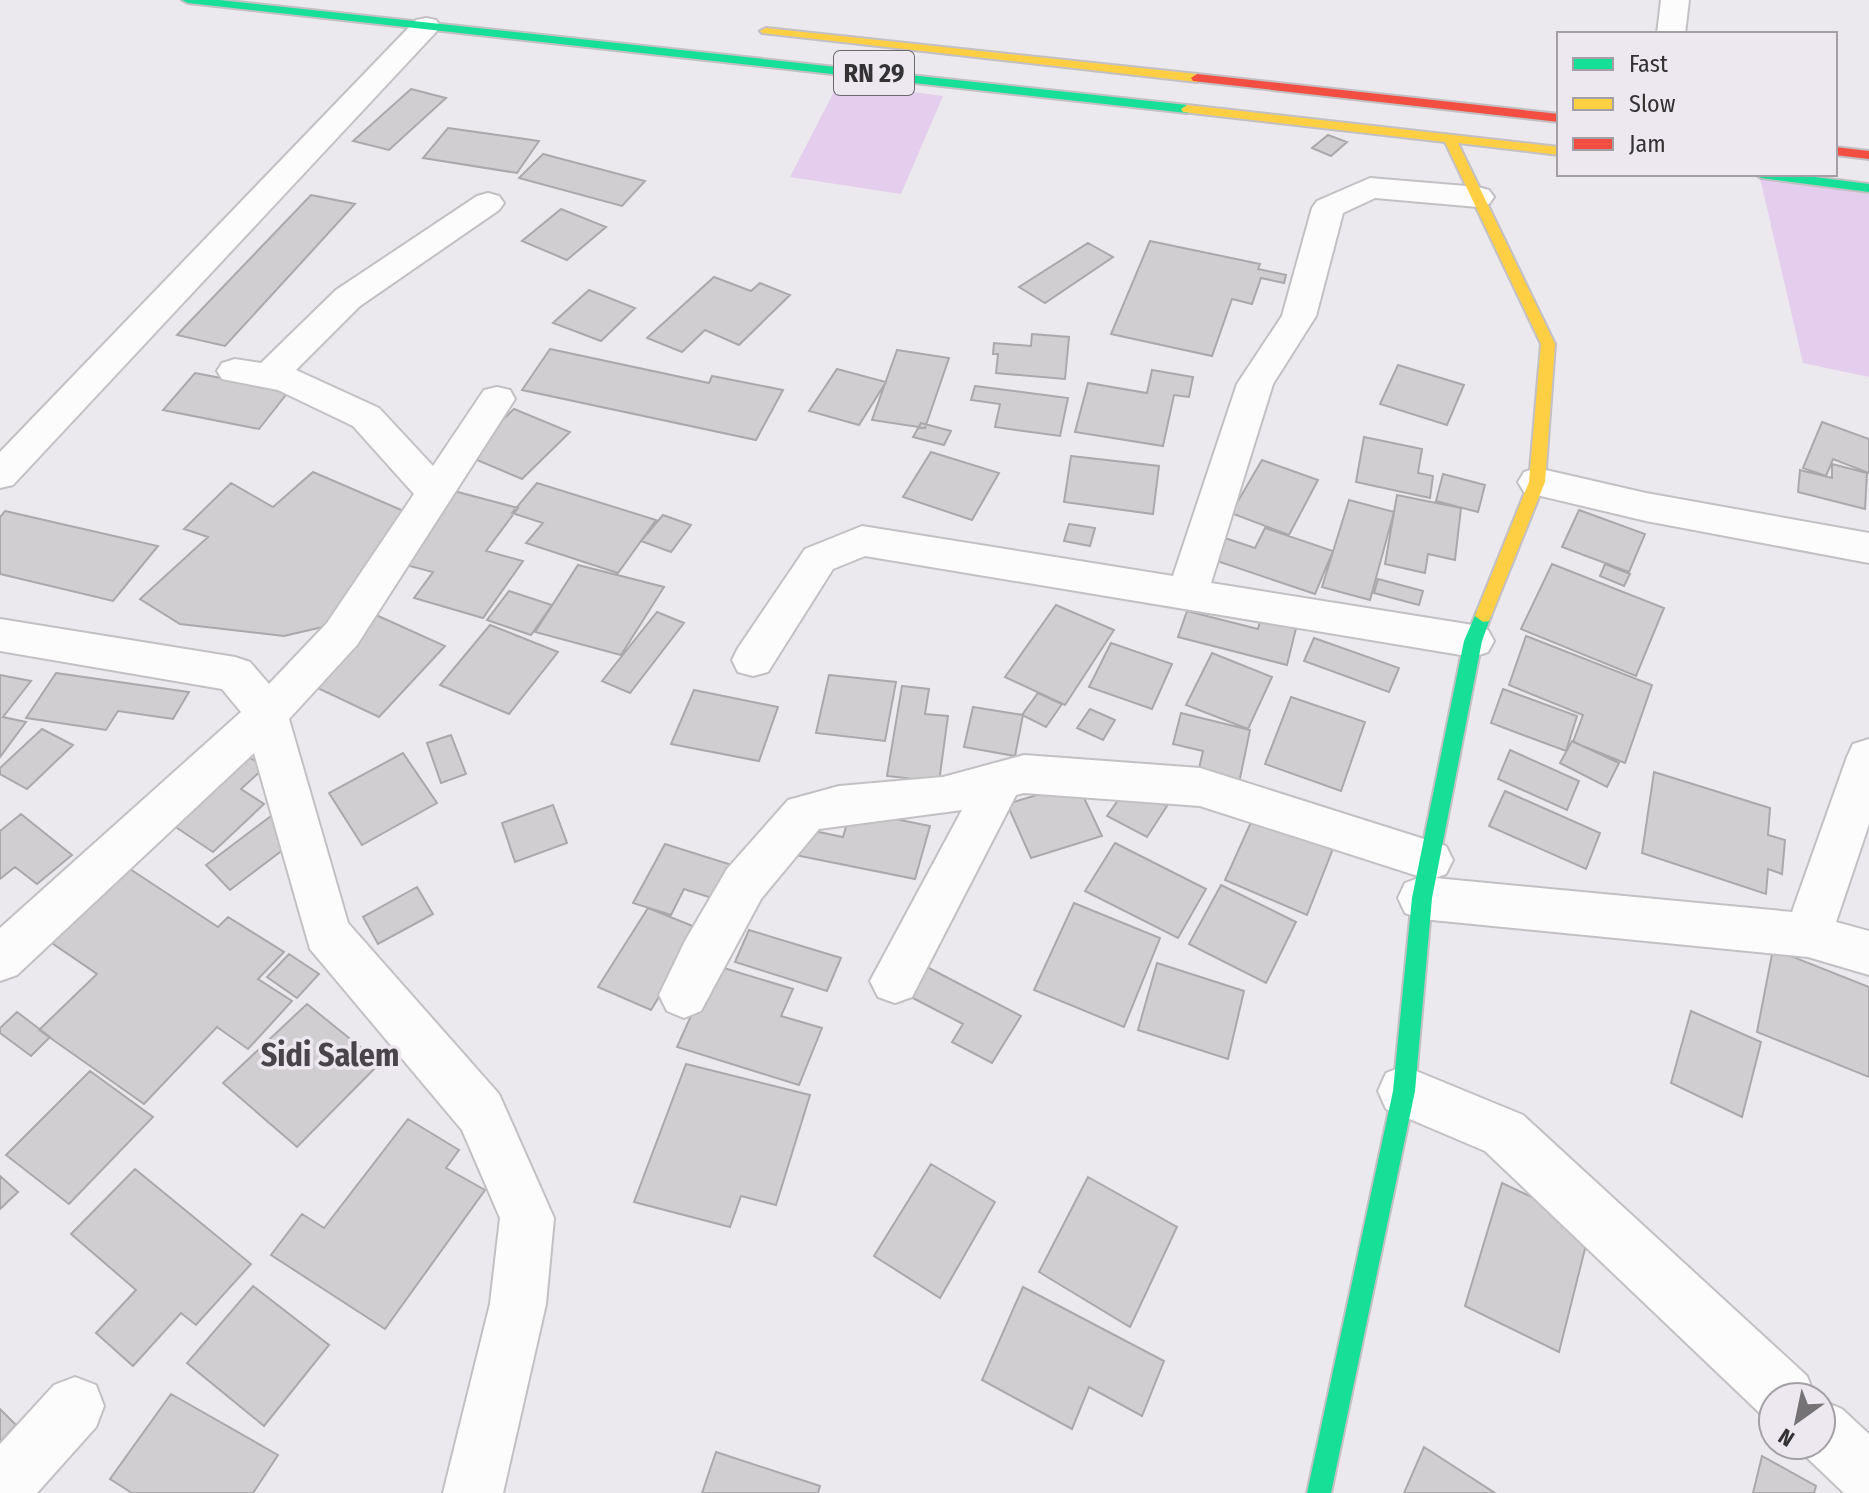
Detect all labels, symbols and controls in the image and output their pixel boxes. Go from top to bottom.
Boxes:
legend [1557,32,1837,176]
text: Fast [1629,50,1668,78]
road number: RN 29 [834,51,914,95]
text: Slow [1629,90,1676,118]
text: Jam [1629,130,1666,158]
district label: Sidi Salem [261,1036,399,1074]
north arrow [1757,1381,1837,1461]
text: N [1773,1422,1799,1452]

